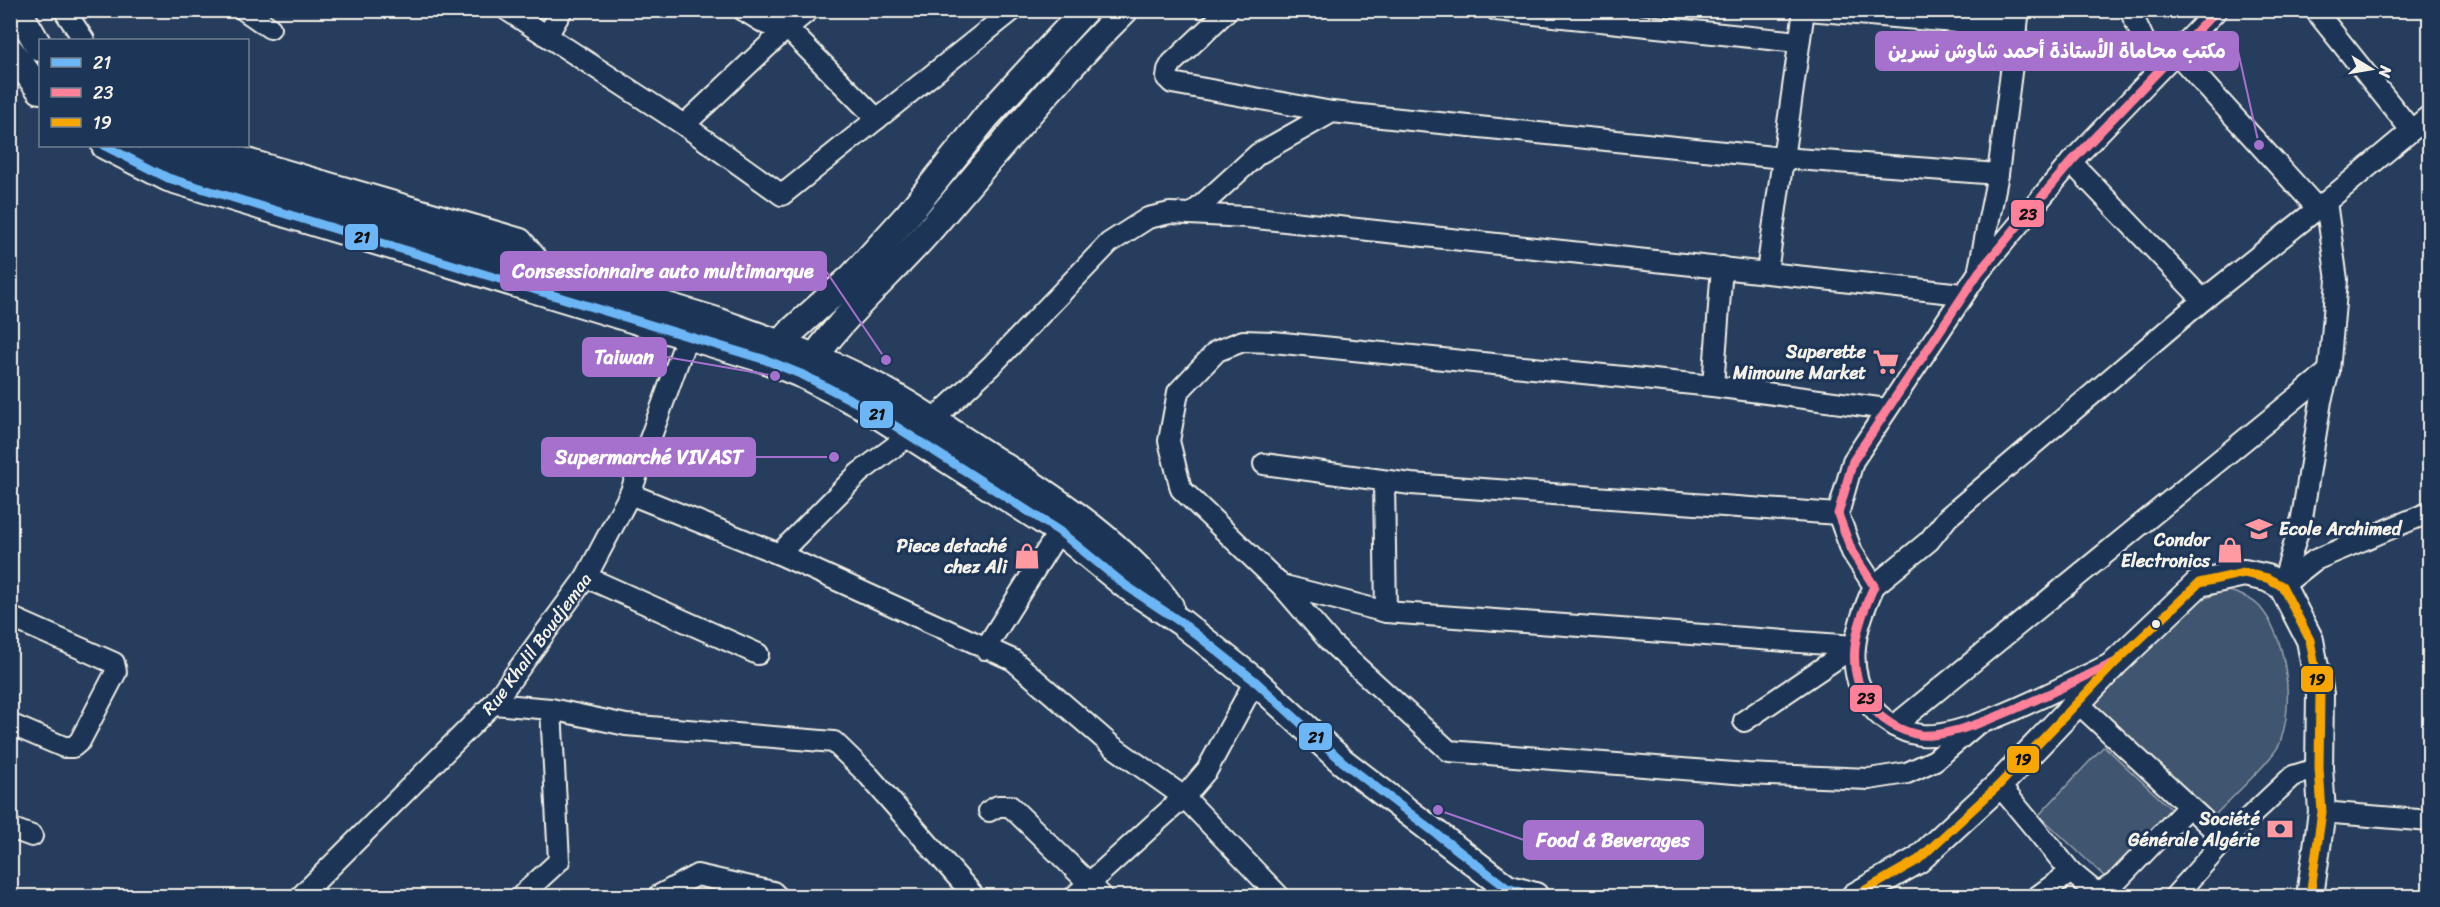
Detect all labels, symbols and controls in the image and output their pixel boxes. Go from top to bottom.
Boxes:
callout: مكتب محاماة الأستاذة أحمد شاوش نسرين [1876,32,2238,70]
text: مكتب محاماة الأستاذة أحمد شاوش نسرين [1888,34,2226,69]
legend [39,39,249,147]
north arrow [2341,39,2401,99]
text: 21 [93,47,111,79]
text: N [2370,63,2401,81]
text: 23 [93,77,113,109]
text: 19 [93,107,112,139]
line badge: 23 [2010,199,2045,228]
text: 23 [2018,200,2037,229]
line badge: 21 [344,223,379,251]
text: 21 [353,223,370,252]
callout: Consessionnaire auto multimarque [501,252,826,290]
text: Consessionnaire auto multimarque [511,254,814,289]
place label: Superette Mimoune Market [1732,336,1867,389]
callout: Taiwan [583,338,666,376]
text: Taiwan [594,340,654,375]
supermarket icon: Superette Mimoune Market [1871,347,1901,377]
line badge: 21 [859,400,894,429]
text: 21 [868,400,885,429]
callout: Supermarché VIVAST [542,438,755,476]
text: Supermarché VIVAST [554,440,745,475]
place label: Ecole Archimed [2279,513,2403,545]
school or university icon: Ecole Archimed [2244,514,2274,544]
place label: Condor Electronics [2121,524,2212,577]
place label: Piece detaché chez Ali [897,530,1008,583]
shop icon: Condor Electronics [2215,535,2245,565]
shop icon: Piece detaché chez Ali [1012,541,1042,571]
street label: Rue Khalil Boudjemaa [474,566,600,723]
unlabelled marker [2150,618,2162,630]
line badge: 19 [2300,665,2334,693]
text: 19 [2309,665,2326,694]
line badge: 23 [1849,684,1883,713]
text: 23 [1856,684,1875,713]
line badge: 21 [1298,722,1333,751]
text: 21 [1307,723,1324,752]
line badge: 19 [2006,745,2040,774]
text: 19 [2015,745,2032,774]
place label: Société Générale Algérie [2127,803,2261,856]
bank icon: Société Générale Algérie [2265,814,2295,844]
callout: Food & Beverages [1524,821,1703,859]
text: Food & Beverages [1535,823,1691,858]

